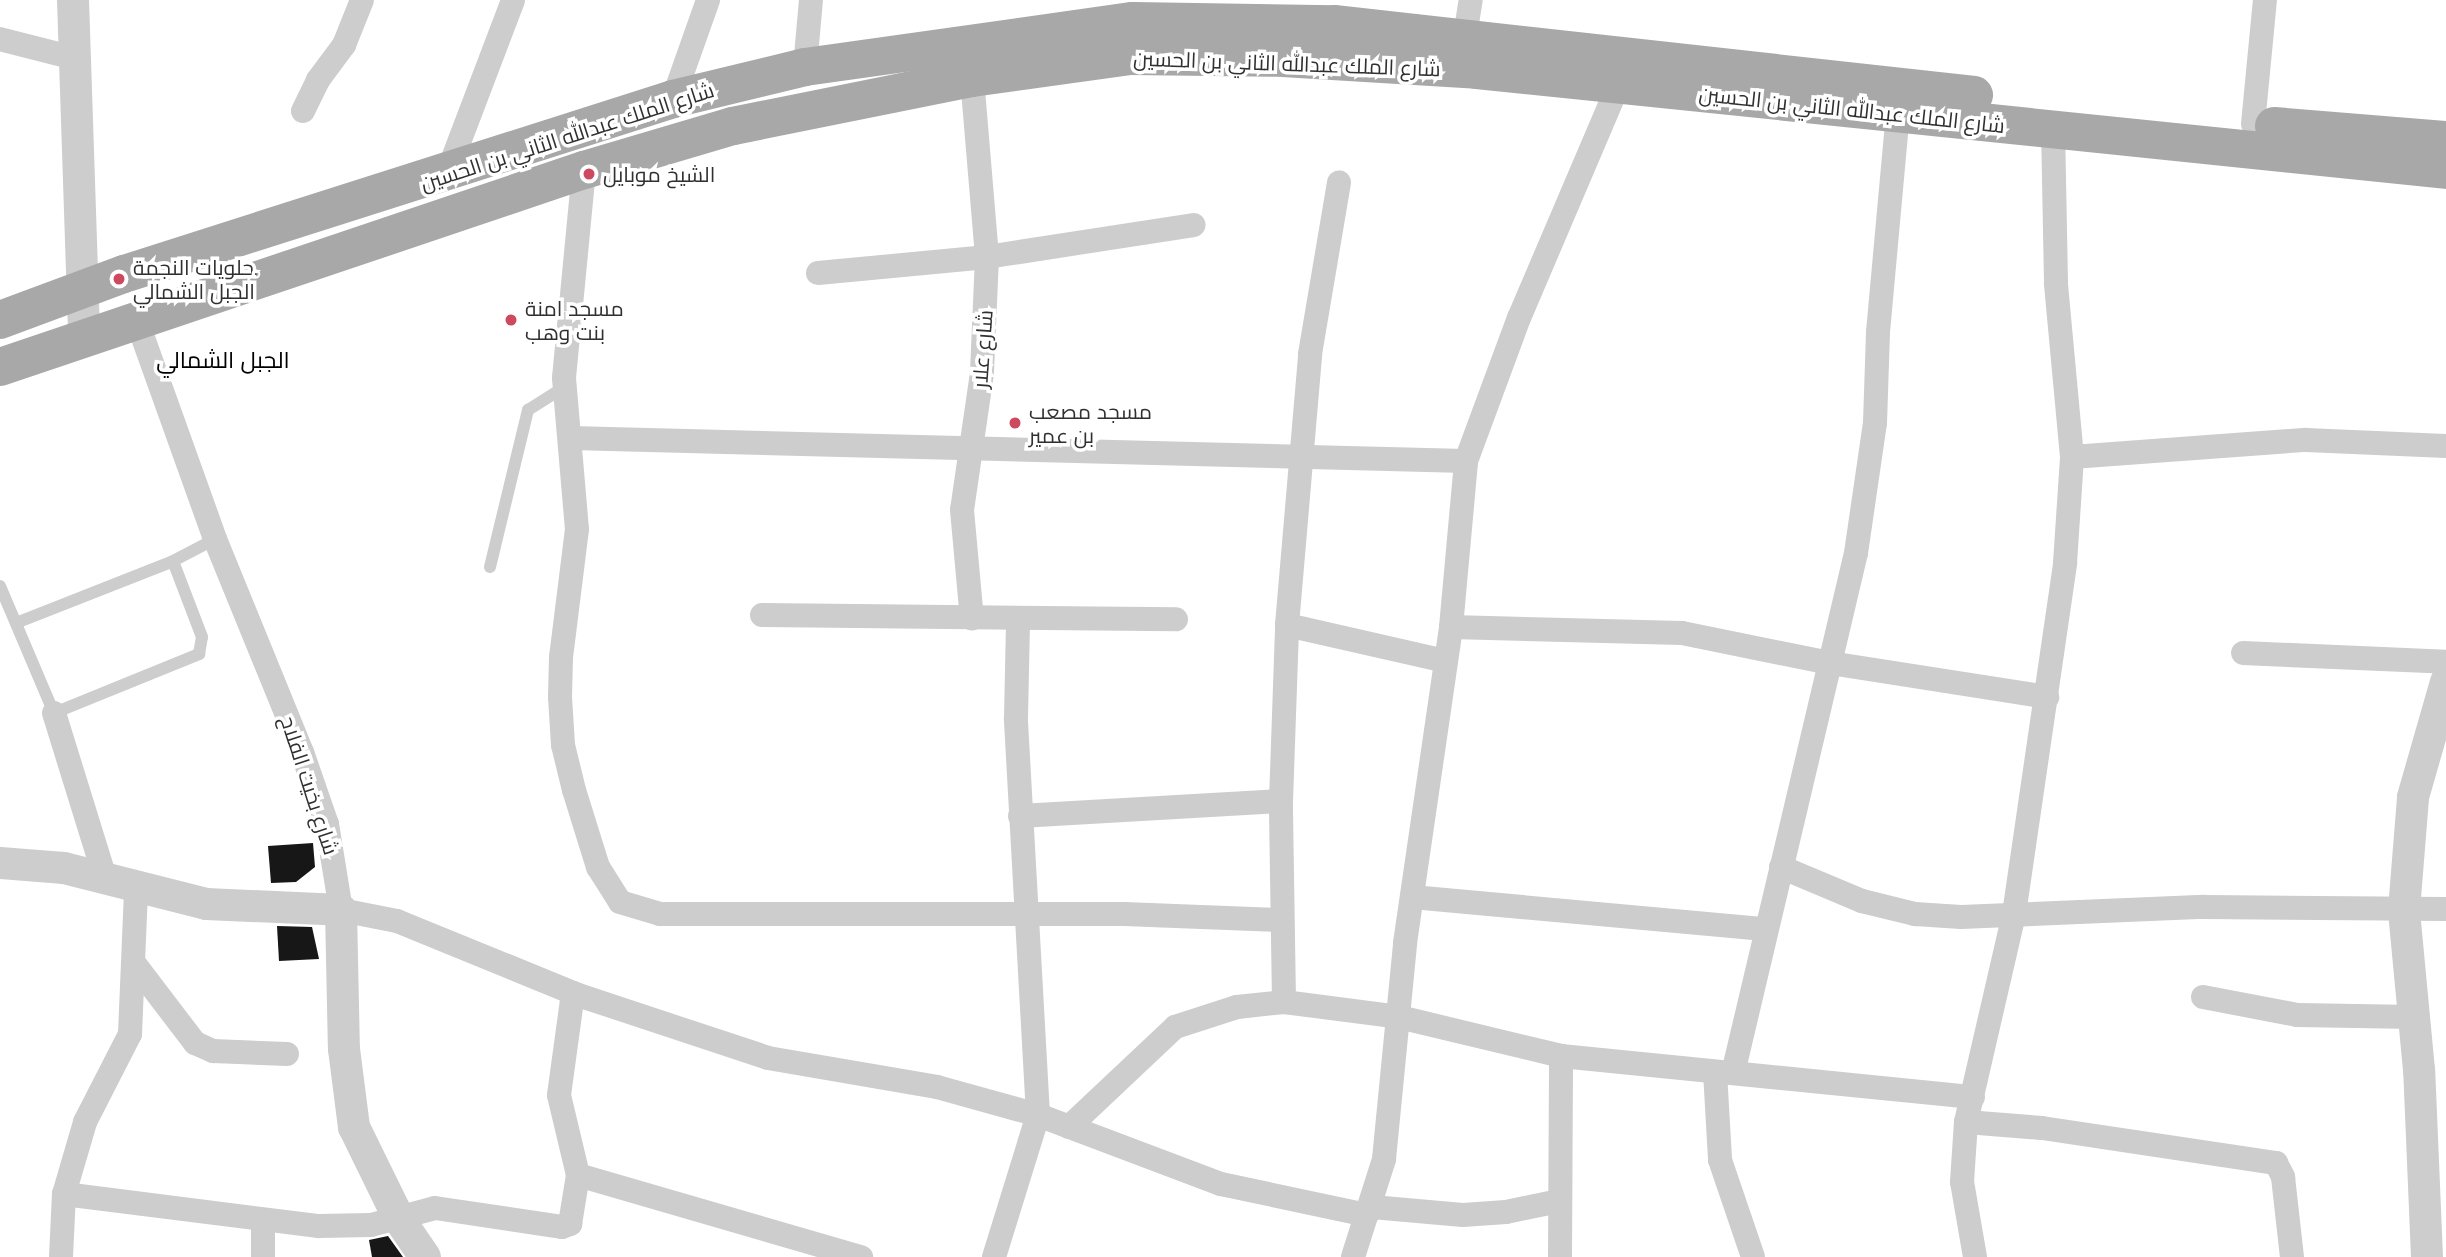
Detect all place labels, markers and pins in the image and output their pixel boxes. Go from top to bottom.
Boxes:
place label: الشيخ موبايل [603,161,715,187]
marker: الشيخ موبايل [581,166,597,182]
place label: حلويات النجمة. الجبل الشمالي [133,254,258,304]
marker: حلويات النجمة. الجبل الشمالي [111,271,127,287]
place label: مسجد امنة بنت وهب [525,295,624,345]
marker: مسجد امنة بنت وهب [503,312,519,328]
place label: مسجد مصعب بن عمير [1029,398,1152,448]
marker: مسجد مصعب بن عمير [1007,415,1023,431]

